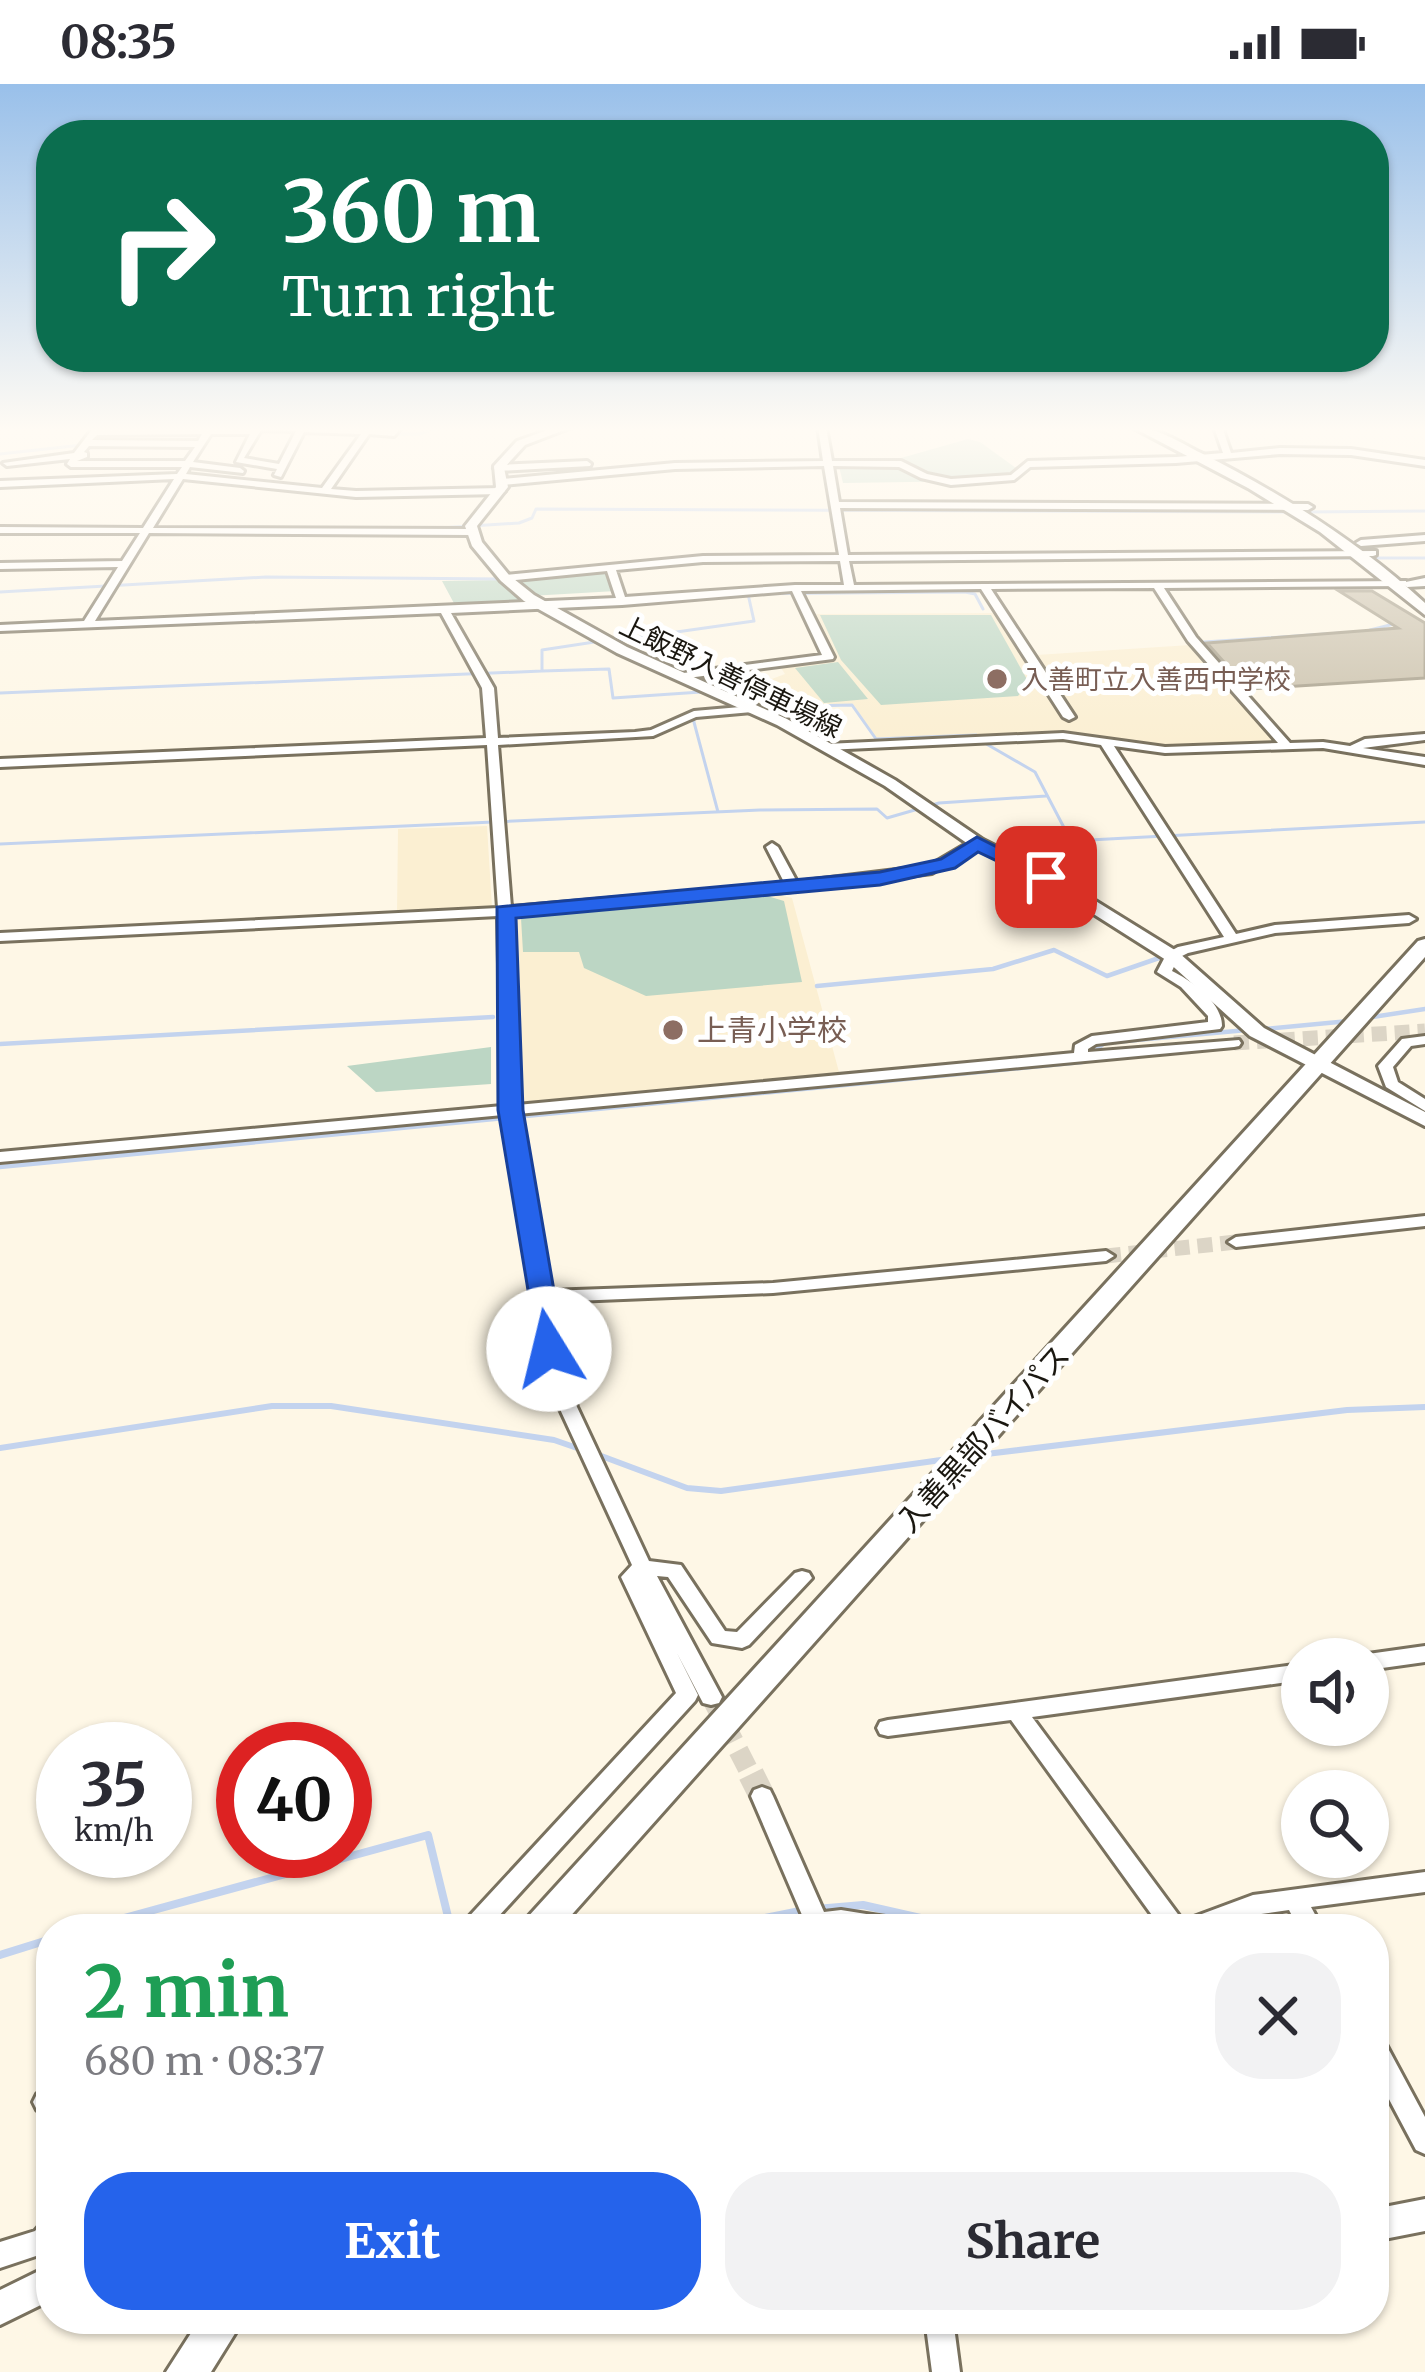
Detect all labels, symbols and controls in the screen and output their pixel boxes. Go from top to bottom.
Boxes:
text: 08:35 [60,14,177,70]
text: 360 m [282,159,540,265]
icon: right [84,168,240,324]
text: Turn right [282,263,555,331]
street label: 上飯野入善停車場線 [614,607,848,745]
place label: 入善町立入善西中学校 [1021,662,1291,696]
marker: 入善町立入善西中学校 [984,666,1010,692]
pin [995,826,1097,928]
icon: arrive [1013,844,1079,910]
place label: 上青小学校 [697,1011,847,1049]
marker: 上青小学校 [660,1017,686,1043]
position arrow [486,1286,612,1412]
street label: 入善黒部バイパス [889,1336,1077,1540]
map controls [1281,1638,1389,1878]
button: sound [1281,1638,1389,1746]
speed limit sign: 40 [216,1722,372,1878]
text: 35 [81,1747,147,1822]
button: search [1281,1770,1389,1878]
text: km/h [74,1811,154,1849]
text: 2 min [84,1946,289,2037]
button: close [1215,1953,1341,2079]
text: 680 m · 08:37 [84,2037,325,2086]
button: Exit [84,2172,701,2310]
button: Share [725,2172,1341,2310]

